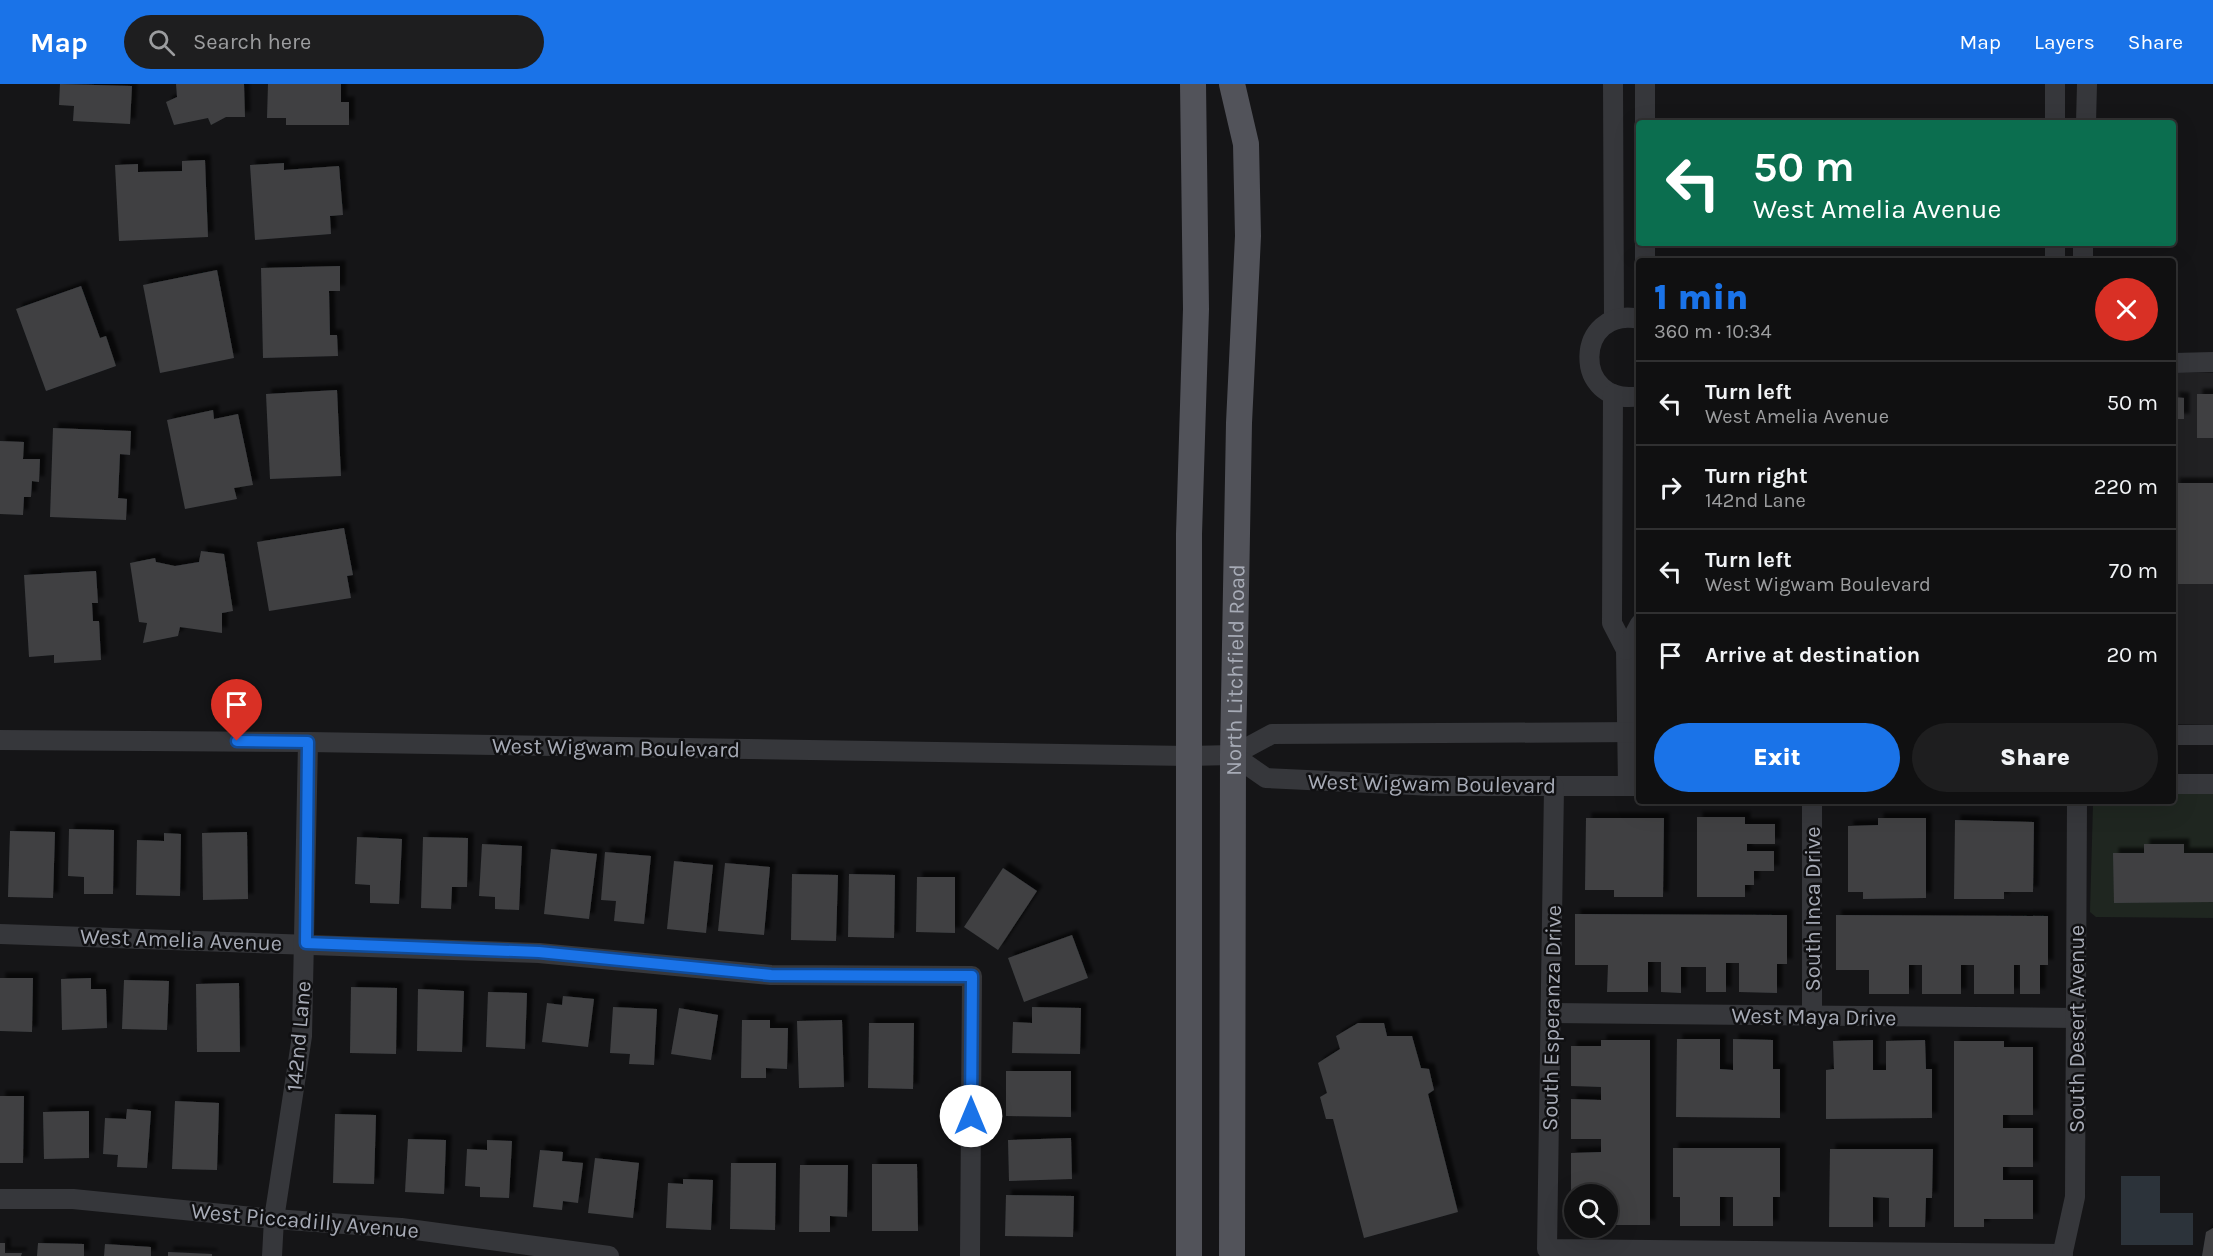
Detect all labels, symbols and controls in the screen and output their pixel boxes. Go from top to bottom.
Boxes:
search box [124,15,544,69]
text: Map [30,26,88,59]
icon: search [145,26,178,59]
text: Search here [193,29,311,55]
text: Map [1959,30,2001,54]
text: Layers [2034,30,2095,54]
text: Share [2128,30,2183,54]
text: 50 m [1753,142,1855,192]
icon: left [1654,144,1732,222]
text: West Amelia Avenue [1753,193,2001,225]
text: 1 min [1654,276,1748,318]
button: close [2095,278,2158,341]
text: 360 m · 10:34 [1654,320,1772,343]
text: Turn left [1705,379,1792,405]
icon: left [1654,387,1687,420]
text: 50 m [2107,390,2158,416]
text: West Amelia Avenue [1705,405,1889,428]
text: Turn right [1705,463,1808,489]
icon: right [1654,471,1687,504]
text: 220 m [2094,474,2158,500]
text: 142nd Lane [1705,489,1806,512]
text: Turn left [1705,547,1792,573]
icon: left [1654,555,1687,588]
text: 70 m [2109,558,2158,584]
street label: North Litchfield Road [1221,564,1250,776]
text: West Wigwam Boulevard [1705,573,1931,596]
icon: arrive [1654,639,1687,672]
text: Arrive at destination [1705,642,1920,668]
text: 20 m [2106,642,2158,668]
pin [211,679,262,741]
icon: arrive [220,688,253,721]
button: Exit [1654,723,1900,792]
button: Share [1912,723,2158,792]
street label: West Wigwam Boulevard [492,733,740,763]
street label: West Wigwam Boulevard [1308,769,1556,799]
street label: South Inca Drive [1800,827,1826,991]
street label: South Esperanza Drive [1537,905,1567,1131]
street label: West Amelia Avenue [79,923,283,957]
street label: South Desert Avenue [2064,925,2090,1133]
street label: 142nd Lane [281,980,317,1092]
street label: West Maya Drive [1731,1003,1897,1031]
position arrow [939,1084,1003,1148]
map controls [1564,1184,1618,1238]
button: search [1564,1184,1618,1238]
street label: West Piccadilly Avenue [190,1198,420,1244]

